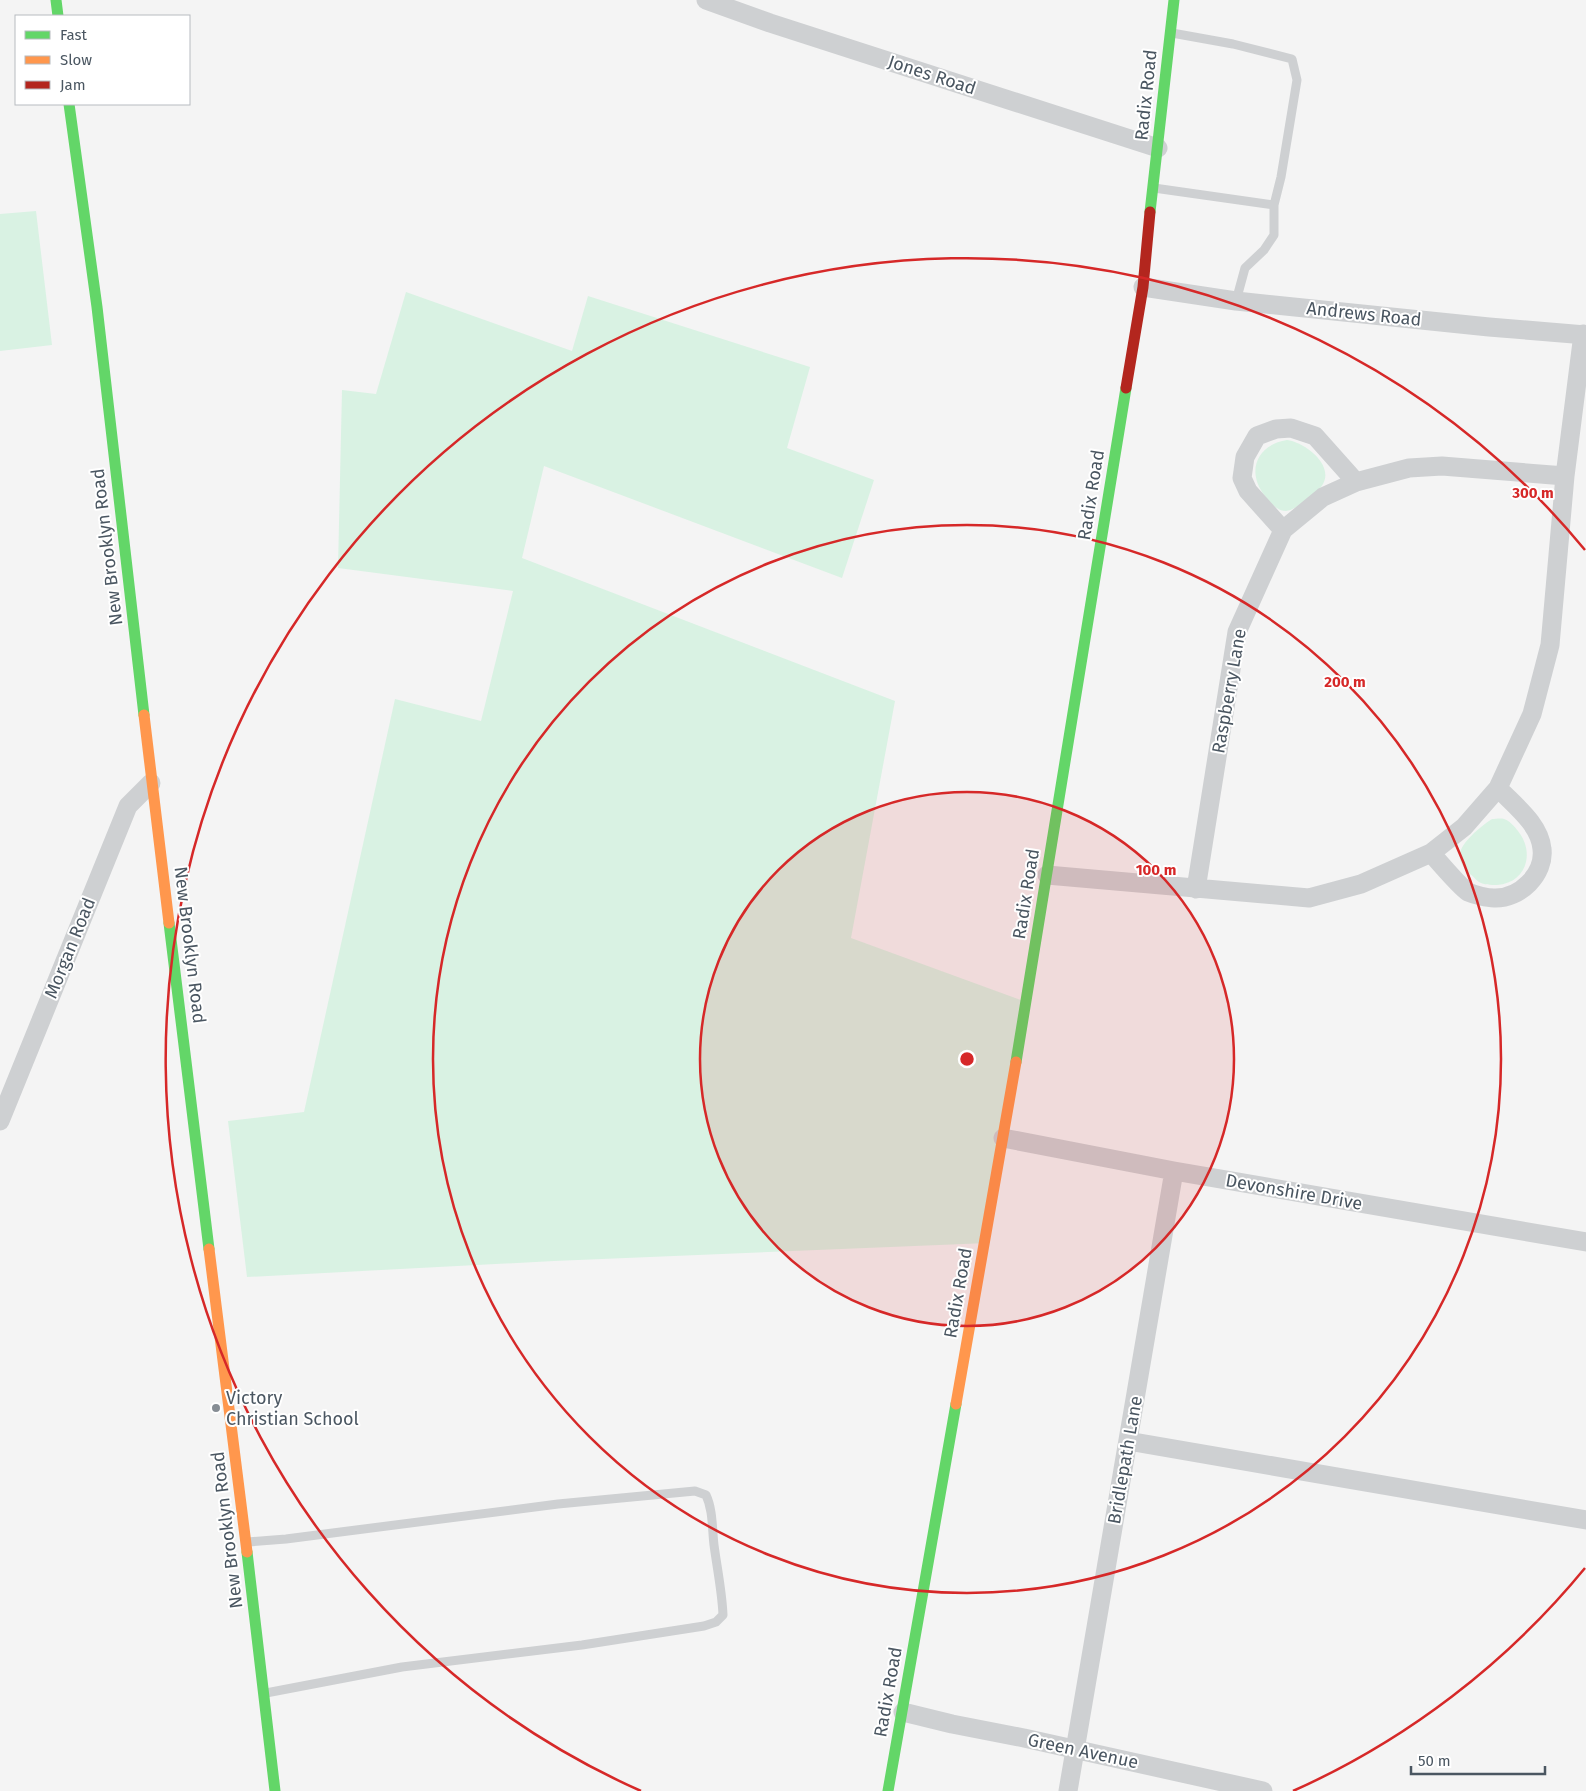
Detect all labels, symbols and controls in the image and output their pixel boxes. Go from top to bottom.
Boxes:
legend [15,15,190,105]
text: Fast [60,26,87,44]
street label: Radix Road [1130,48,1162,142]
street label: Jones Road [885,50,979,100]
text: Slow [60,51,92,69]
text: Jam [60,76,86,94]
street label: Andrews Road [1305,297,1423,331]
street label: Radix Road [1073,448,1109,542]
street label: New Brooklyn Road [86,467,128,627]
text: 300 m [1511,484,1554,502]
street label: Raspberry Lane [1207,627,1251,755]
text: 200 m [1324,673,1366,691]
street label: Radix Road [1008,847,1044,941]
text: 100 m [1136,861,1176,879]
street label: New Brooklyn Road [169,865,211,1025]
street label: Morgan Road [40,894,100,1002]
centre of rings [958,1050,976,1068]
street label: Devonshire Drive [1224,1169,1364,1215]
street label: Radix Road [939,1246,977,1340]
place label: Victory Christian School [226,1387,359,1430]
street label: Bridlepath Lane [1103,1394,1147,1526]
marker: Victory Christian School [210,1402,222,1414]
street label: New Brooklyn Road [206,1450,248,1610]
street label: Radix Road [869,1645,907,1739]
street label: Green Avenue [1026,1729,1140,1773]
scale bar [1411,1744,1545,1776]
text: 50 m [1418,1752,1451,1770]

